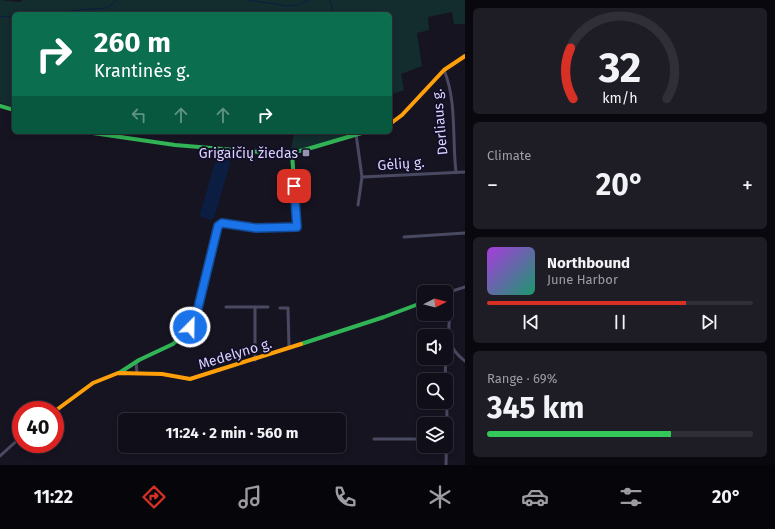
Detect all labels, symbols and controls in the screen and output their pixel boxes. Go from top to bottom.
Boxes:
text: 260 m [94,26,171,59]
icon: right [28,28,80,80]
text: 32 [598,43,641,93]
text: Krantinės g. [94,60,190,82]
street label: Derliaus g. [429,88,451,156]
text: km/h [602,90,638,107]
icon: left [128,104,150,126]
icon: ahead [170,104,192,126]
icon: ahead [212,104,234,126]
icon: right [254,104,276,126]
place label: Grigaičių žiedas [199,145,298,162]
marker: Grigaičių žiedas [301,148,311,158]
text: Climate [487,148,531,163]
street label: Gėlių g. [377,154,425,174]
text: 20° [596,167,644,203]
pin [277,169,311,203]
text: − [487,172,498,199]
text: + [742,172,753,199]
icon: arrive [283,175,305,197]
text: Northbound [547,254,630,272]
text: June Harbor [547,272,618,287]
north arrow [417,285,453,321]
map controls [417,285,453,453]
position arrow [169,306,211,348]
icon: previous [520,311,542,333]
icon: pause [609,311,631,333]
icon: next [698,311,720,333]
button: sound [417,329,453,365]
street label: Medelyno g. [196,335,274,373]
text: Range · 69% [487,371,557,386]
button: search [417,373,453,409]
text: 345 km [487,390,584,426]
speed limit sign: 40 [12,401,64,453]
button: layers [417,417,453,453]
text: 11:24 · 2 min · 560 m [166,424,298,442]
icon: directions [140,483,168,511]
icon: music [236,483,264,511]
icon: phone [331,483,359,511]
icon: climate [426,483,454,511]
icon: car [521,483,549,511]
icon: filters [617,483,645,511]
text: 11:22 [34,486,73,508]
text: 20° [712,486,741,508]

